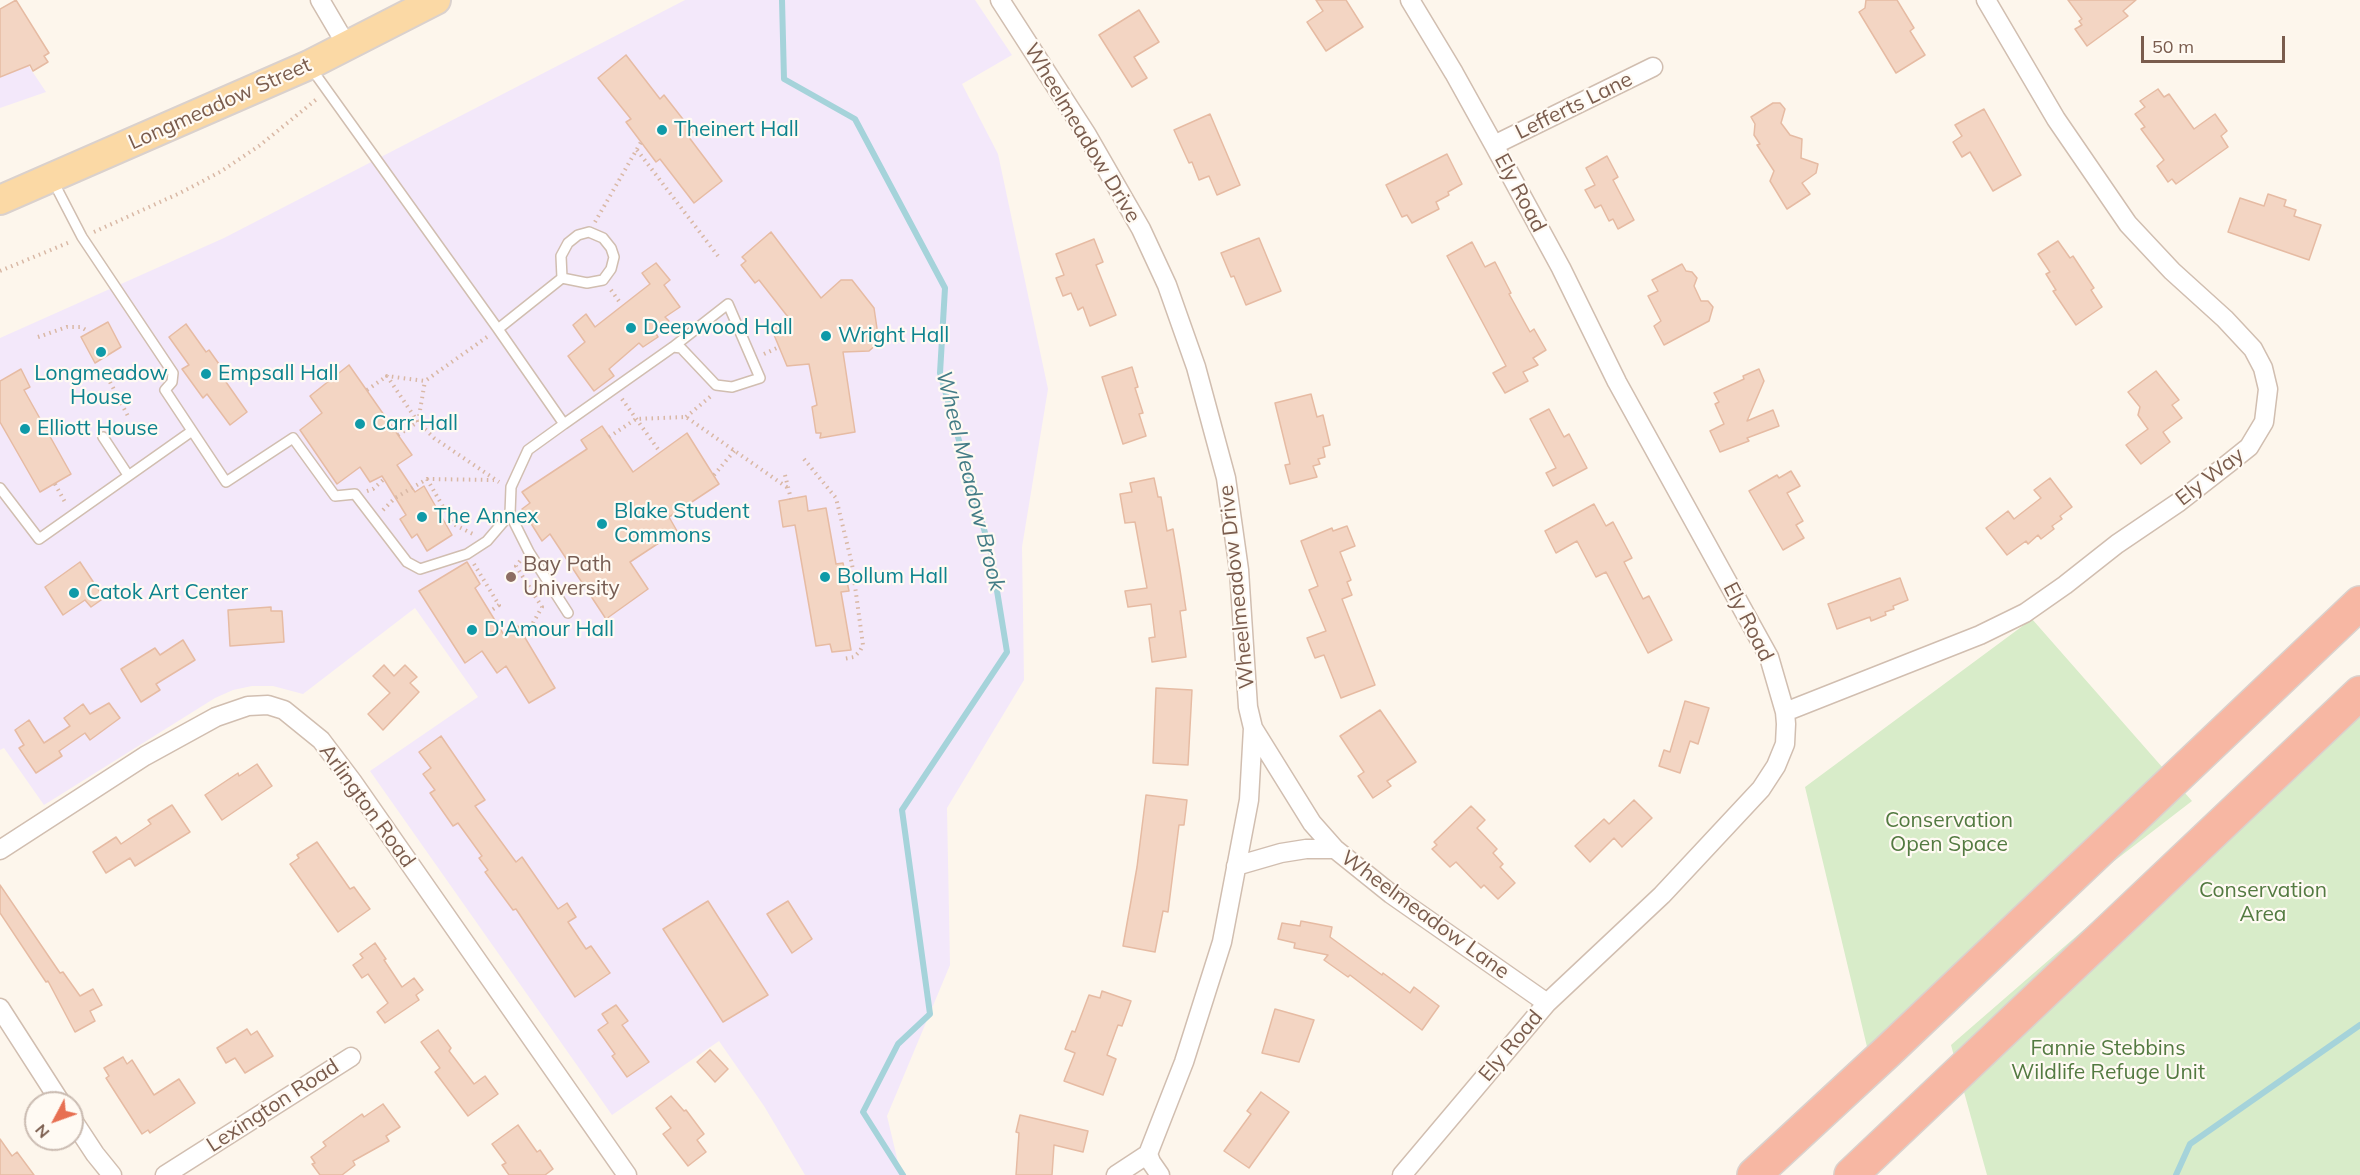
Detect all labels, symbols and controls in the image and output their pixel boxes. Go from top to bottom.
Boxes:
scale bar [2144,24,2288,62]
text: 50 m [2152,35,2194,58]
street label: Wheelmeadow Drive [1018,39,1146,227]
street label: Longmeadow Street [125,52,315,156]
street label: Lefferts Lane [1511,67,1637,145]
place label: Theinert Hall [674,117,799,143]
marker: Theinert Hall [655,123,669,137]
street label: Ely Road [1489,149,1551,237]
place label: Deepwood Hall [643,315,793,341]
marker: Deepwood Hall [624,321,638,335]
place label: Wright Hall [838,323,949,349]
marker: Wright Hall [819,329,833,343]
marker: Longmeadow House [94,345,108,359]
place label: Longmeadow House [34,361,168,411]
place label: Empsall Hall [218,361,339,387]
marker: Empsall Hall [199,367,213,381]
water label: Wheel Meadow Brook [930,368,1010,594]
place label: Carr Hall [372,411,458,437]
place label: Elliott House [37,416,158,442]
marker: Carr Hall [353,417,367,431]
marker: Elliott House [18,422,32,436]
street label: Ely Way [2171,443,2249,511]
street label: Wheelmeadow Drive [1214,484,1260,690]
place label: Blake Student Commons [614,499,750,549]
place label: The Annex [434,504,539,530]
marker: The Annex [415,510,429,524]
marker: Blake Student Commons [595,517,609,531]
place label: Bay Path University [523,552,620,602]
place label: Bollum Hall [837,564,948,590]
marker: Bay Path University [504,570,518,584]
marker: Bollum Hall [818,570,832,584]
street label: Ely Road [1717,578,1779,666]
place label: Catok Art Center [86,580,248,606]
marker: Catok Art Center [67,586,81,600]
place label: D'Amour Hall [484,617,614,643]
marker: D'Amour Hall [465,623,479,637]
street label: Arlington Road [314,739,420,873]
park label: Conservation Open Space [1885,808,2013,858]
street label: Wheelmeadow Lane [1336,845,1514,985]
park label: Conservation Area [2199,878,2327,928]
street label: Ely Road [1474,1005,1548,1087]
park label: Fannie Stebbins Wildlife Refuge Unit [2011,1036,2205,1086]
street label: Lexington Road [202,1054,344,1158]
north arrow [24,1091,84,1151]
text: N [30,1120,53,1143]

